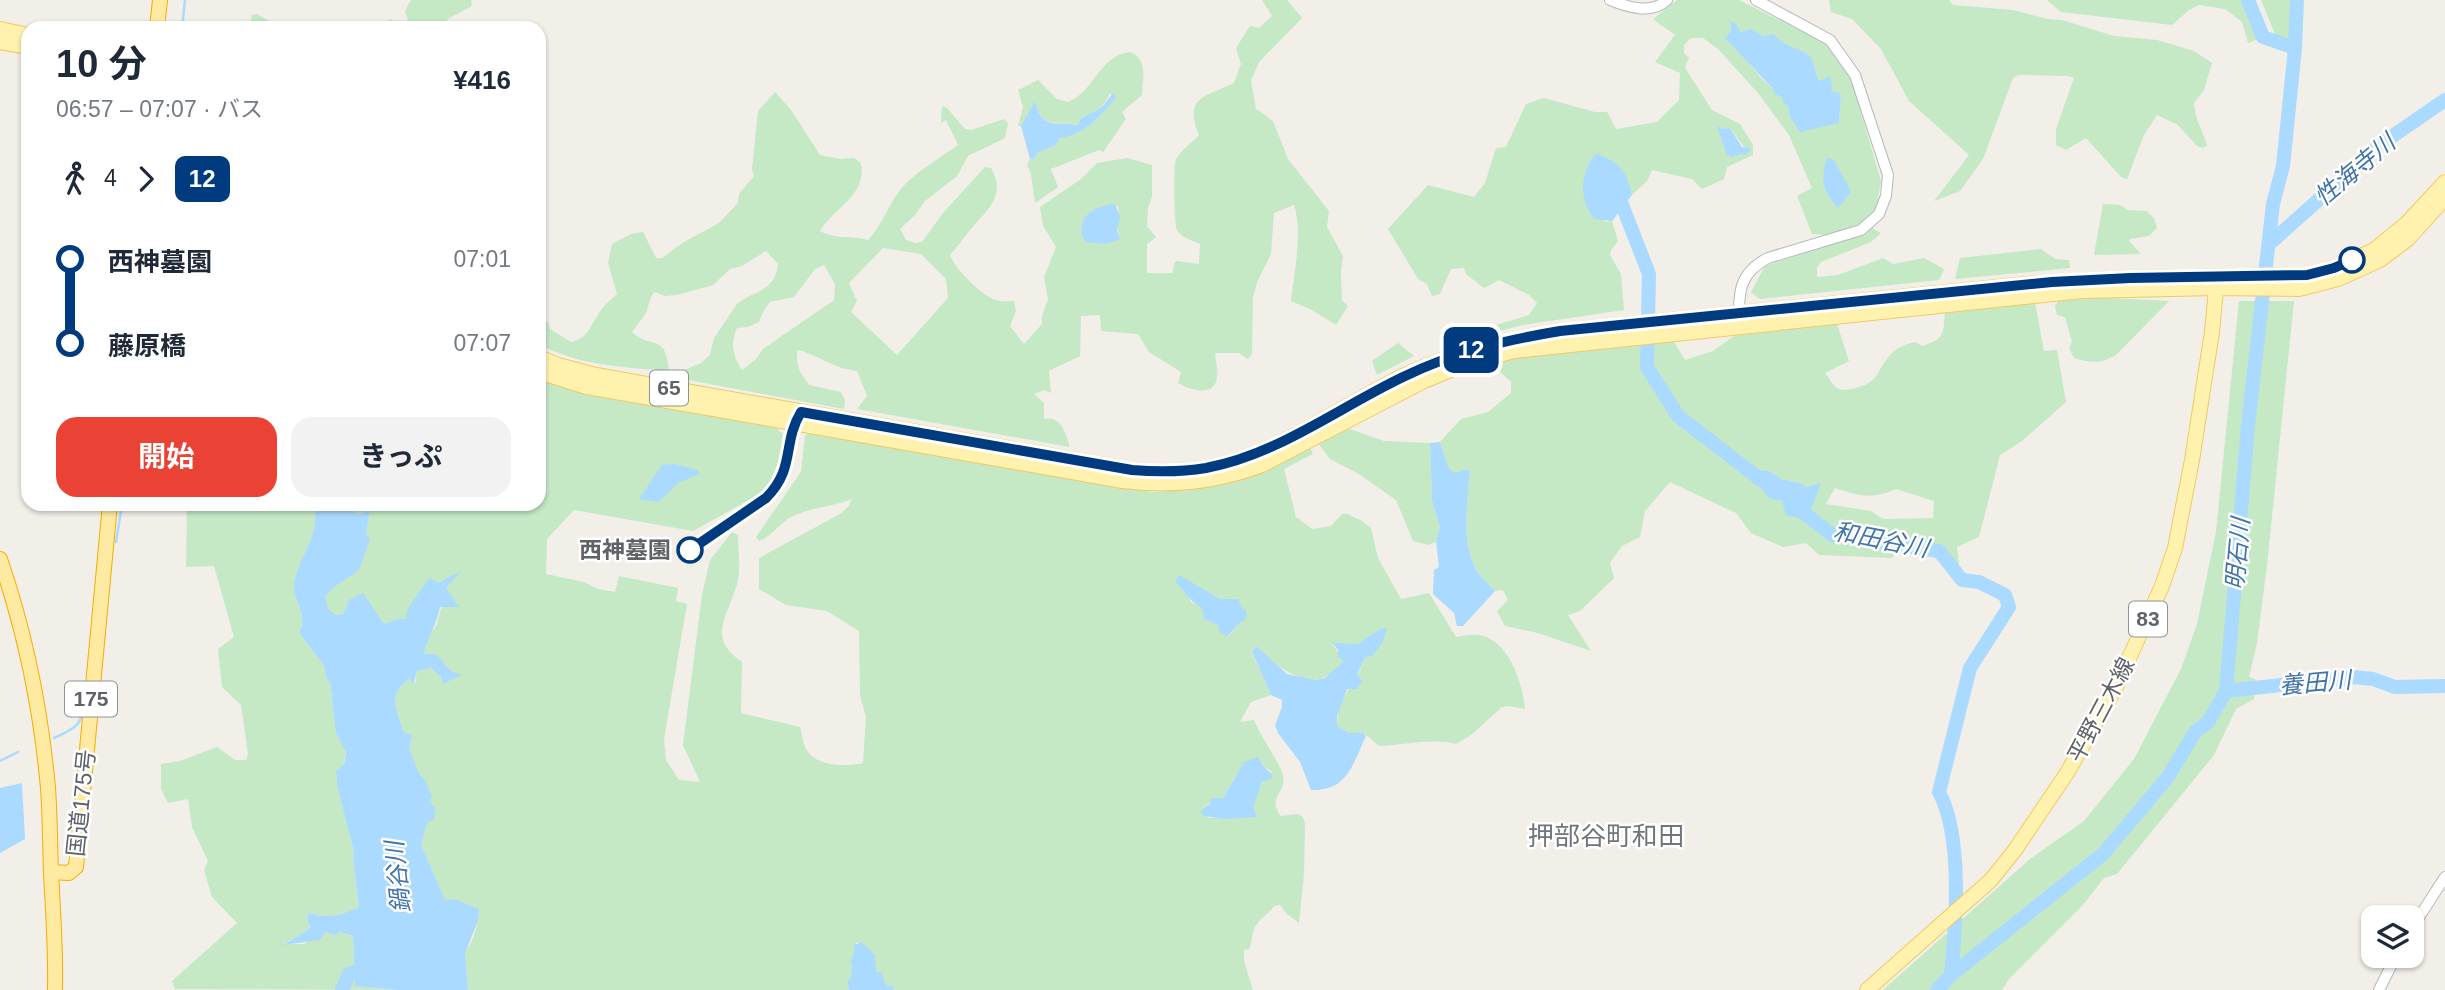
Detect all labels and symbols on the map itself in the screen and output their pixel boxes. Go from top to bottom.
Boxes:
water label: 性海寺川 [2309,126,2402,211]
unlabelled marker [2339,247,2365,273]
line badge: 12 [1440,327,1502,373]
road number: 65 [650,370,688,406]
water label: 明石川 [2221,514,2254,591]
water label: 和田谷川 [1831,517,1934,562]
place label: 西神墓園 [579,537,671,563]
marker: 西神墓園 [677,537,703,563]
road number: 83 [2129,602,2167,636]
street label: 平野三木線 [2063,653,2139,767]
water label: 養田川 [2278,666,2355,699]
road number: 175 [65,682,117,716]
street label: 国道175号 [62,748,100,858]
district label: 押部谷町和田 [1528,821,1684,851]
water label: 鍋谷川 [380,837,415,914]

